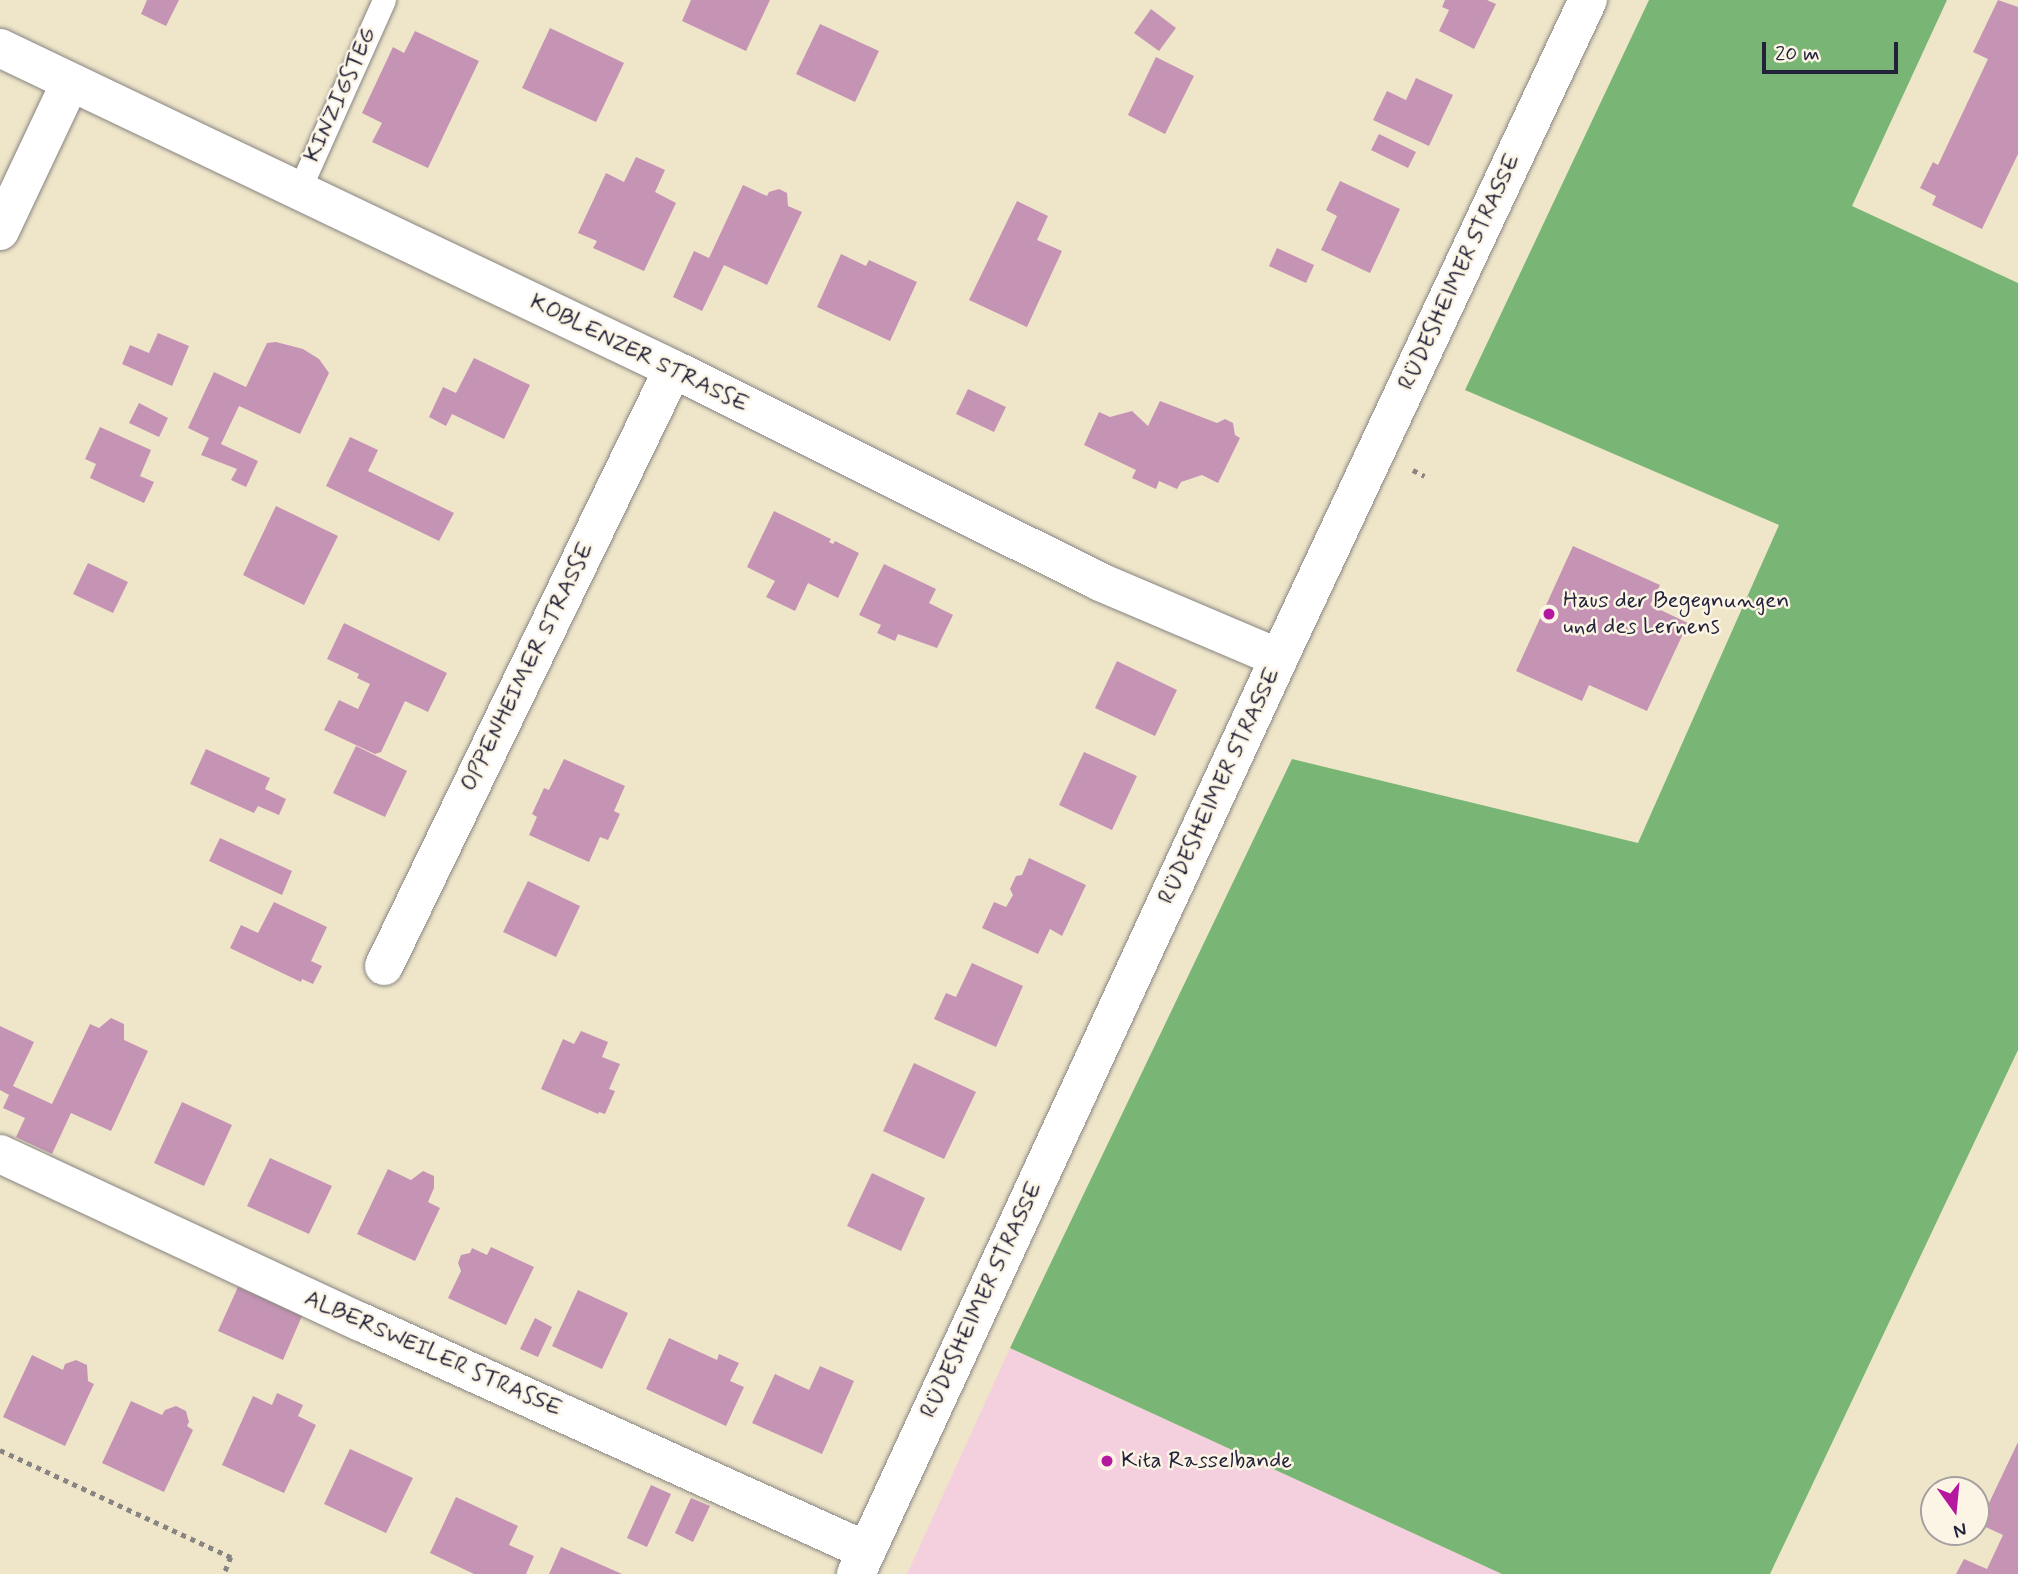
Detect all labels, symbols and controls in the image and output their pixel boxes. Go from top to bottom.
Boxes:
street label: KINZIGSTEG [299,23,383,167]
scale bar [1766,28,1902,72]
text: 20 m [1775,40,1820,68]
street label: RÜDESHEIMER STRASSE [1392,148,1528,396]
street label: KOBLENZER STRASSE [525,289,753,419]
street label: OPPENHEIMER STRASSE [456,538,600,796]
place label: Haus der Begegnungen und des Lernens [1563,587,1783,641]
marker: Haus der Begegnungen und des Lernens [1541,606,1557,622]
street label: RÜDESHEIMER STRASSE [1152,662,1288,910]
street label: RÜDESHEIMER STRASSE [914,1176,1050,1424]
street label: ALBERSWEILER STRASSE [299,1284,567,1424]
place label: Kita Rasselbande [1121,1447,1296,1475]
marker: Kita Rasselbande [1099,1453,1115,1469]
north arrow [1920,1476,1990,1546]
text: N [1951,1516,1969,1544]

